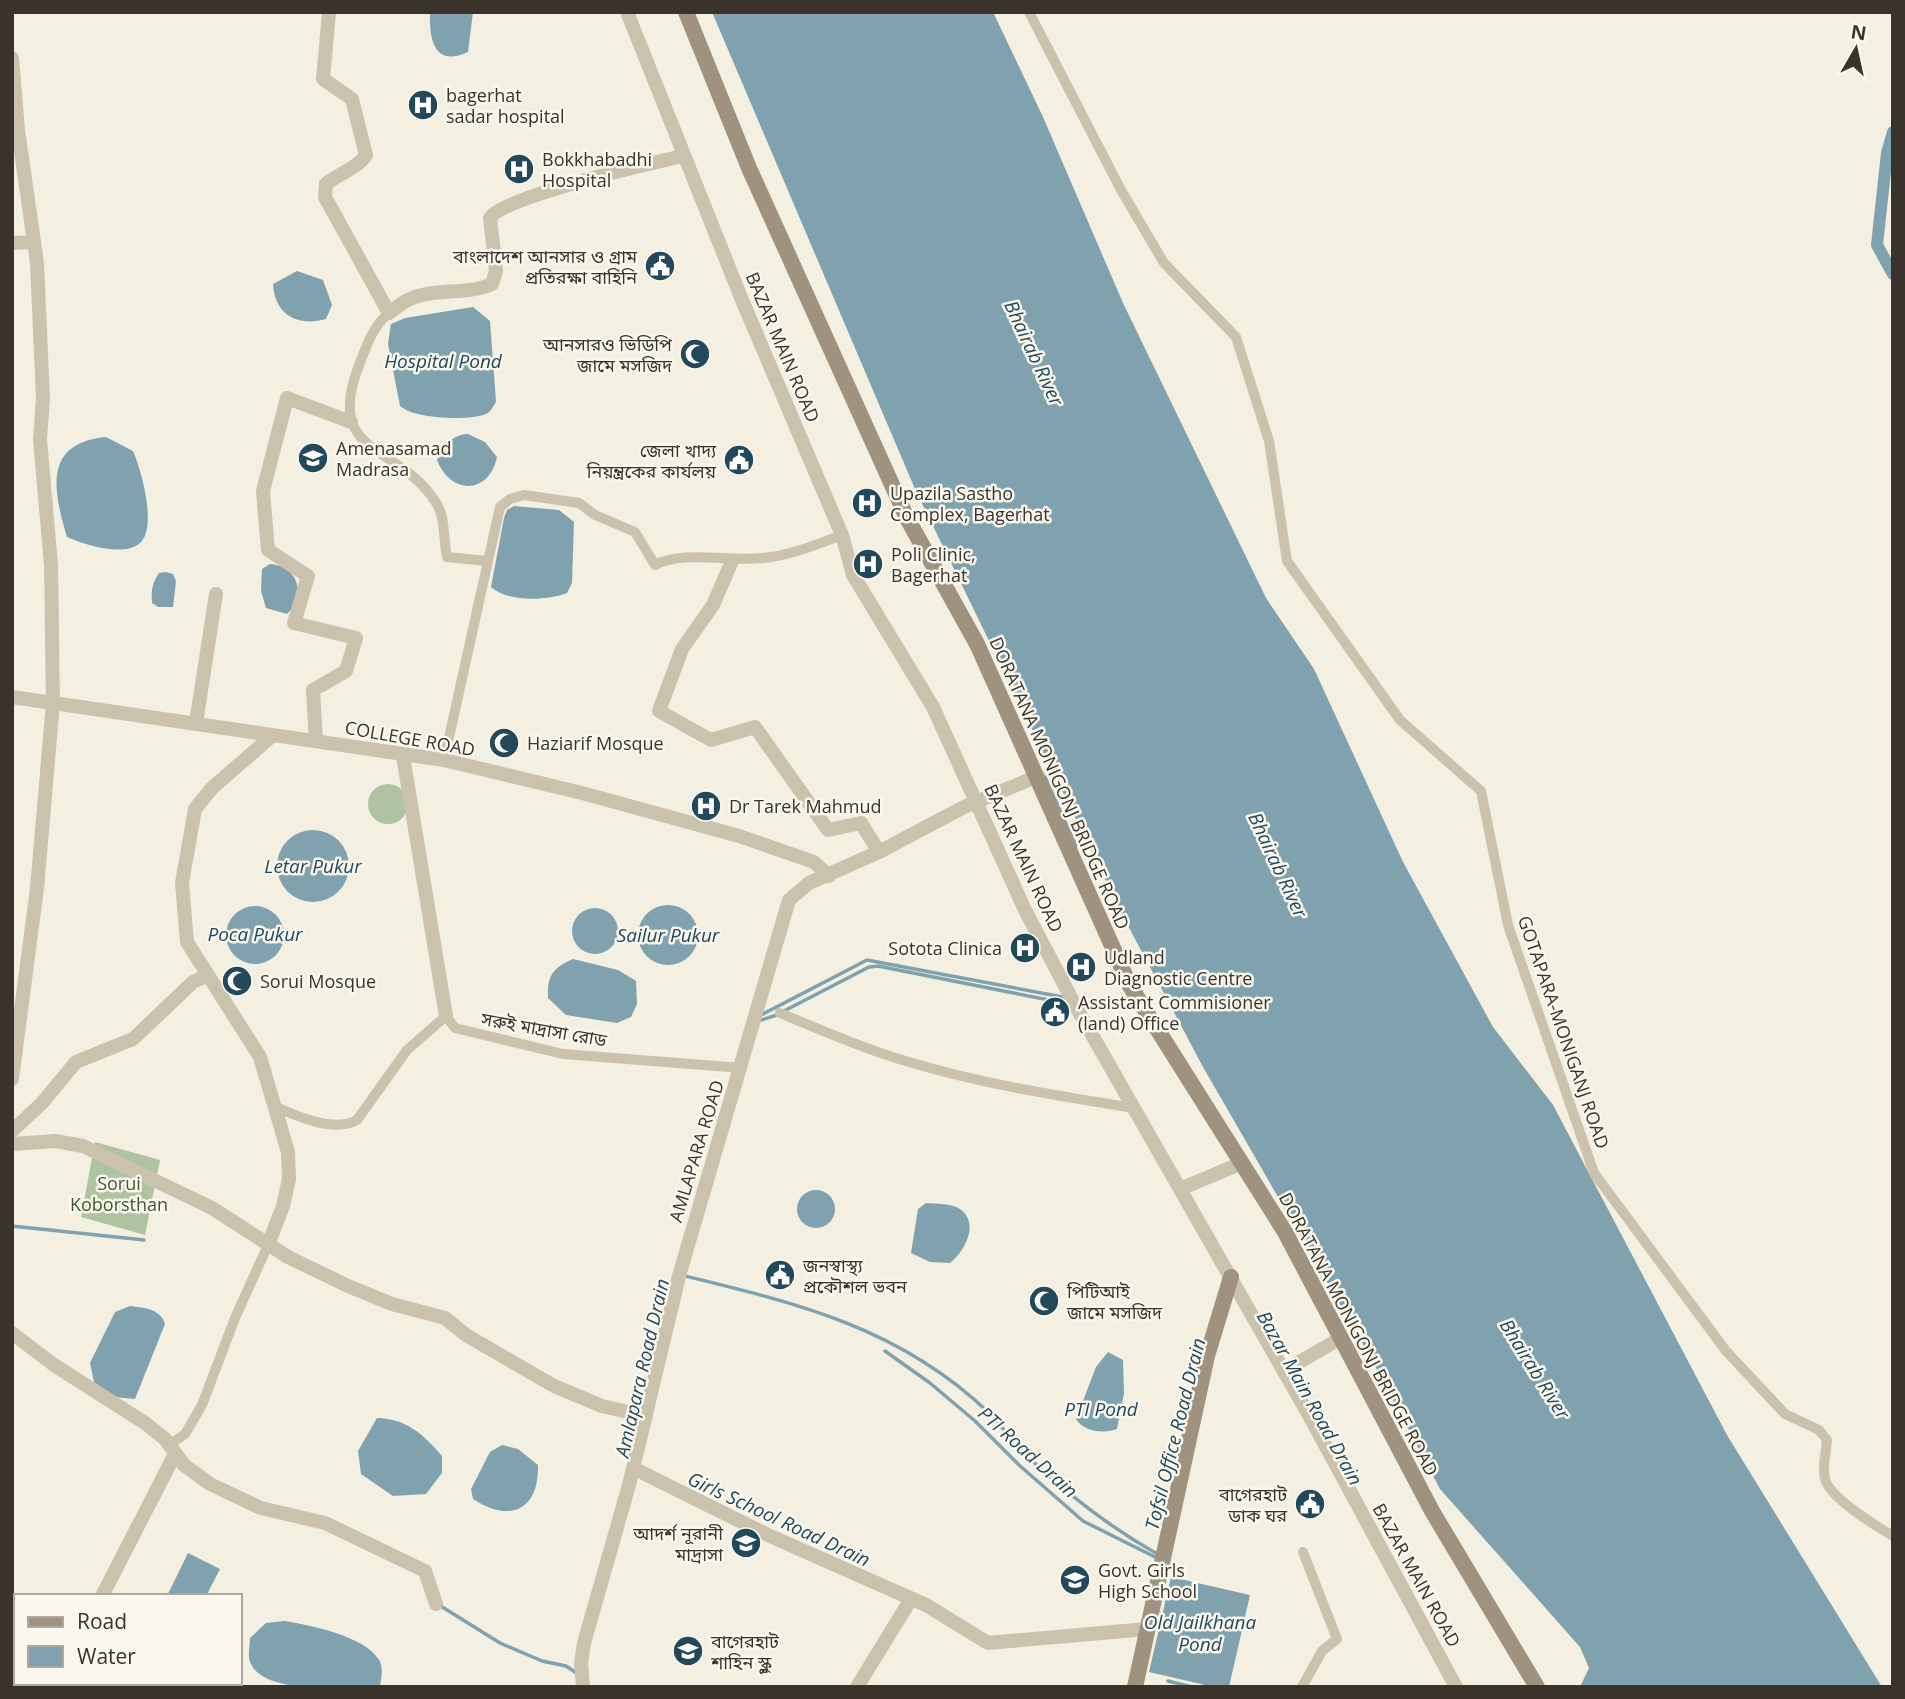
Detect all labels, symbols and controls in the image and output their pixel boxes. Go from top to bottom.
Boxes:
north arrow [1821,14,1891,84]
text: N [1849,18,1868,46]
place label: bagerhat sadar hospital [446,83,565,128]
hospital icon: bagerhat sadar hospital [406,88,440,122]
place label: Bokkhabadhi Hospital [542,147,652,192]
hospital icon: Bokkhabadhi Hospital [502,152,536,186]
place label: বাংলাদেশ আনসার ও গ্রাম প্রতিরক্ষা বাহিনি [452,244,638,289]
public building icon: বাংলাদেশ আনসার ও গ্রাম প্রতিরক্ষা বাহিনি [643,249,677,283]
street label: BAZAR MAIN ROAD [741,268,825,426]
water label: Bhairab River [998,296,1070,411]
place label: আনসারও ভিডিপি জামে মসজিদ [542,332,673,377]
mosque icon: আনসারও ভিডিপি জামে মসজিদ [678,337,712,371]
water label: Hospital Pond [384,348,503,374]
place label: Amenasamad Madrasa [336,436,451,481]
place label: জেলা খাদ্য নিয়ন্ত্রকের কার্যলয় [586,438,717,483]
school or university icon: Amenasamad Madrasa [296,441,330,475]
public building icon: জেলা খাদ্য নিয়ন্ত্রকের কার্যলয় [722,443,756,477]
place label: Upazila Sastho Complex, Bagerhat [890,481,1050,526]
hospital icon: Upazila Sastho Complex, Bagerhat [850,486,884,520]
place label: Poli Clinic, Bagerhat [891,542,976,587]
hospital icon: Poli Clinic, Bagerhat [851,547,885,581]
street label: DORATANA MONIGONJ BRIDGE ROAD [984,633,1136,933]
street label: COLLEGE ROAD [343,715,477,761]
mosque icon: Haziarif Mosque [487,726,521,760]
place label: Haziarif Mosque [527,731,664,755]
street label: BAZAR MAIN ROAD [979,780,1069,936]
hospital icon: Dr Tarek Mahmud [689,789,723,823]
place label: Dr Tarek Mahmud [729,794,882,818]
water label: Bhairab River [1242,808,1314,923]
water label: Letar Pukur [264,853,363,879]
street label: GOTAPARA-MONIGANJ ROAD [1513,912,1615,1152]
water label: Poca Pukur [207,921,304,947]
water label: Sailur Pukur [617,922,721,948]
hospital icon: Sotota Clinica [1008,931,1042,965]
place label: Sotota Clinica [888,936,1002,960]
place label: Udland Diagnostic Centre [1104,945,1252,990]
hospital icon: Udland Diagnostic Centre [1064,950,1098,984]
mosque icon: Sorui Mosque [220,964,254,998]
place label: Sorui Mosque [260,969,376,993]
place label: Assistant Commisioner (land) Office [1078,990,1271,1035]
public building icon: Assistant Commisioner (land) Office [1038,995,1072,1029]
street label: সরুই মাদ্রাসা রোড [478,1006,609,1052]
street label: AMLAPARA ROAD [663,1077,729,1225]
park label: Sorui Koborsthan [70,1171,168,1216]
street label: DORATANA MONIGONJ BRIDGE ROAD [1274,1188,1444,1480]
place label: জনস্বাস্থ্য প্রকৌশল ভবন [802,1253,908,1298]
public building icon: জনস্বাস্থ্য প্রকৌশল ভবন [763,1258,797,1292]
water label: Amlapara Road Drain [608,1276,675,1462]
place label: পিটিআই জামে মসজিদ [1066,1279,1163,1324]
mosque icon: পিটিআই জামে মসজিদ [1027,1284,1061,1318]
water label: Bazar Main Road Drain [1251,1306,1369,1490]
water label: Bhairab River [1494,1314,1577,1425]
water label: Tofsil Office Road Drain [1139,1335,1211,1533]
water label: PTI Pond [1064,1396,1139,1422]
water label: PTI Road Drain [973,1400,1083,1504]
water label: Girls School Road Drain [684,1465,874,1573]
place label: বাগেরহাট ডাক ঘর [1218,1482,1288,1527]
public building icon: বাগেরহাট ডাক ঘর [1293,1487,1327,1521]
street label: BAZAR MAIN ROAD [1368,1499,1466,1651]
place label: আদর্শ নূরানী মাদ্রাসা [632,1521,723,1566]
school or university icon: আদর্শ নূরানী মাদ্রাসা [729,1526,763,1560]
place label: Govt. Girls High School [1098,1558,1197,1603]
school or university icon: Govt. Girls High School [1058,1563,1092,1597]
legend [14,1594,242,1685]
text: Road [77,1607,127,1635]
water label: Old Jailkhana Pond [1144,1609,1257,1657]
place label: বাগেরহাট শাহিন স্কুল [710,1629,780,1675]
school or university icon: বাগেরহাট শাহিন স্কুল [671,1634,705,1668]
text: Water [77,1642,136,1670]

